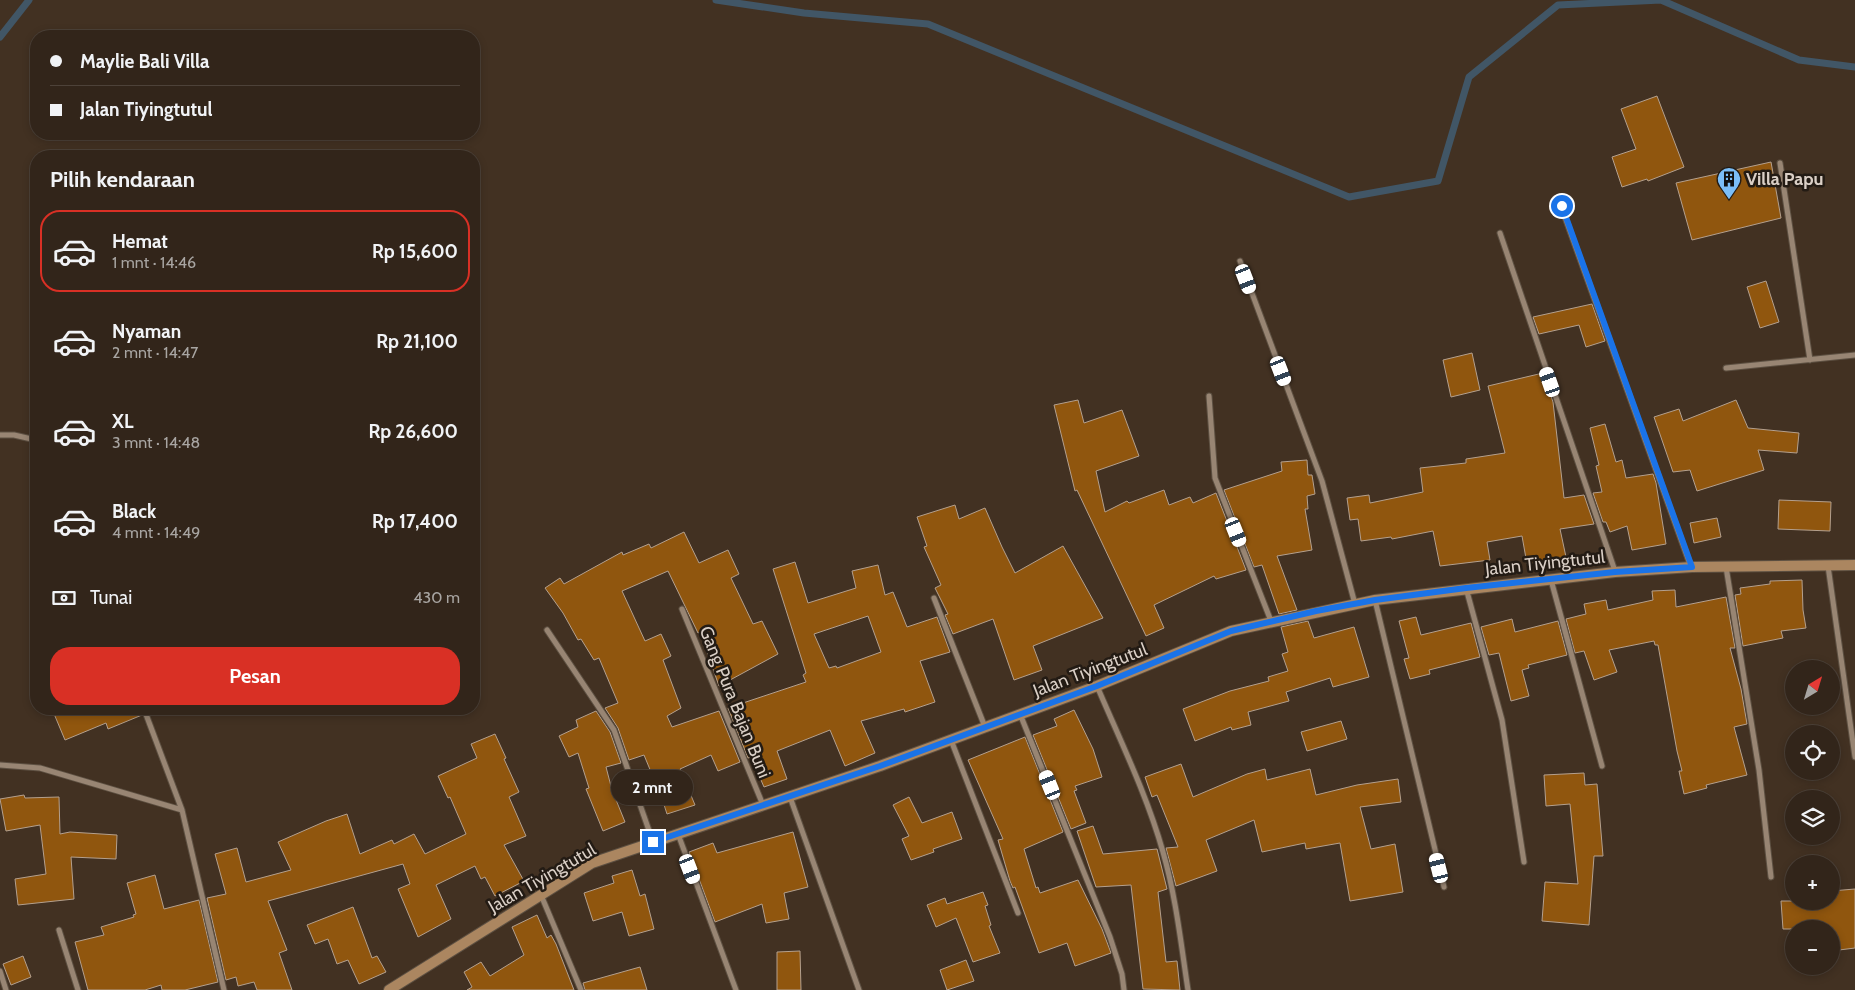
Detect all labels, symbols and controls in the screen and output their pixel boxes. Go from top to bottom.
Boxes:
text: Maylie Bali Villa [80,50,209,73]
text: Jalan Tiyingtutul [80,98,213,121]
text: Pilih kendaraan [50,166,195,193]
building icon: Villa Papu [1716,166,1742,200]
place label: Villa Papu [1746,168,1824,190]
route start [1551,195,1573,217]
icon: car [52,229,97,274]
text: Hemat [112,230,168,253]
text: Rp 15,600 [372,240,458,263]
text: 1 mnt · 14:46 [112,253,196,272]
car [1233,262,1258,296]
icon: car [52,319,97,364]
text: Nyaman [112,320,181,343]
text: Rp 21,100 [376,330,458,353]
text: 2 mnt · 14:47 [112,343,198,362]
car [1268,354,1293,388]
car [1538,365,1561,399]
icon: car [52,409,97,454]
text: XL [112,410,133,433]
text: Rp 26,600 [368,420,458,443]
text: 3 mnt · 14:48 [112,433,200,452]
icon: car [52,499,97,544]
text: Black [112,500,156,523]
text: Rp 17,400 [372,510,458,533]
car [1223,515,1248,549]
text: 4 mnt · 14:49 [112,523,200,542]
street label: Jalan Tiyingtutul [1483,546,1607,580]
icon: cash [50,584,78,612]
text: Tunai [90,586,132,609]
text: 430 m [413,588,460,607]
street label: Gang Pura Bajan Buni [695,623,775,781]
street label: Jalan Tiyingtutul [1029,638,1151,702]
button: Pesan [50,647,460,705]
north arrow [1785,660,1840,715]
map controls [1785,660,1840,975]
button: locate [1785,725,1840,780]
car [1037,768,1062,802]
callout: 2 mnt [612,770,694,804]
text: 2 mnt [632,778,672,797]
button: layers [1785,790,1840,845]
route end [642,831,664,853]
street label: Jalan Tiyingtutul [483,838,600,918]
car [677,852,702,886]
car [1428,852,1449,884]
button: + [1785,855,1840,910]
button: − [1785,920,1840,975]

